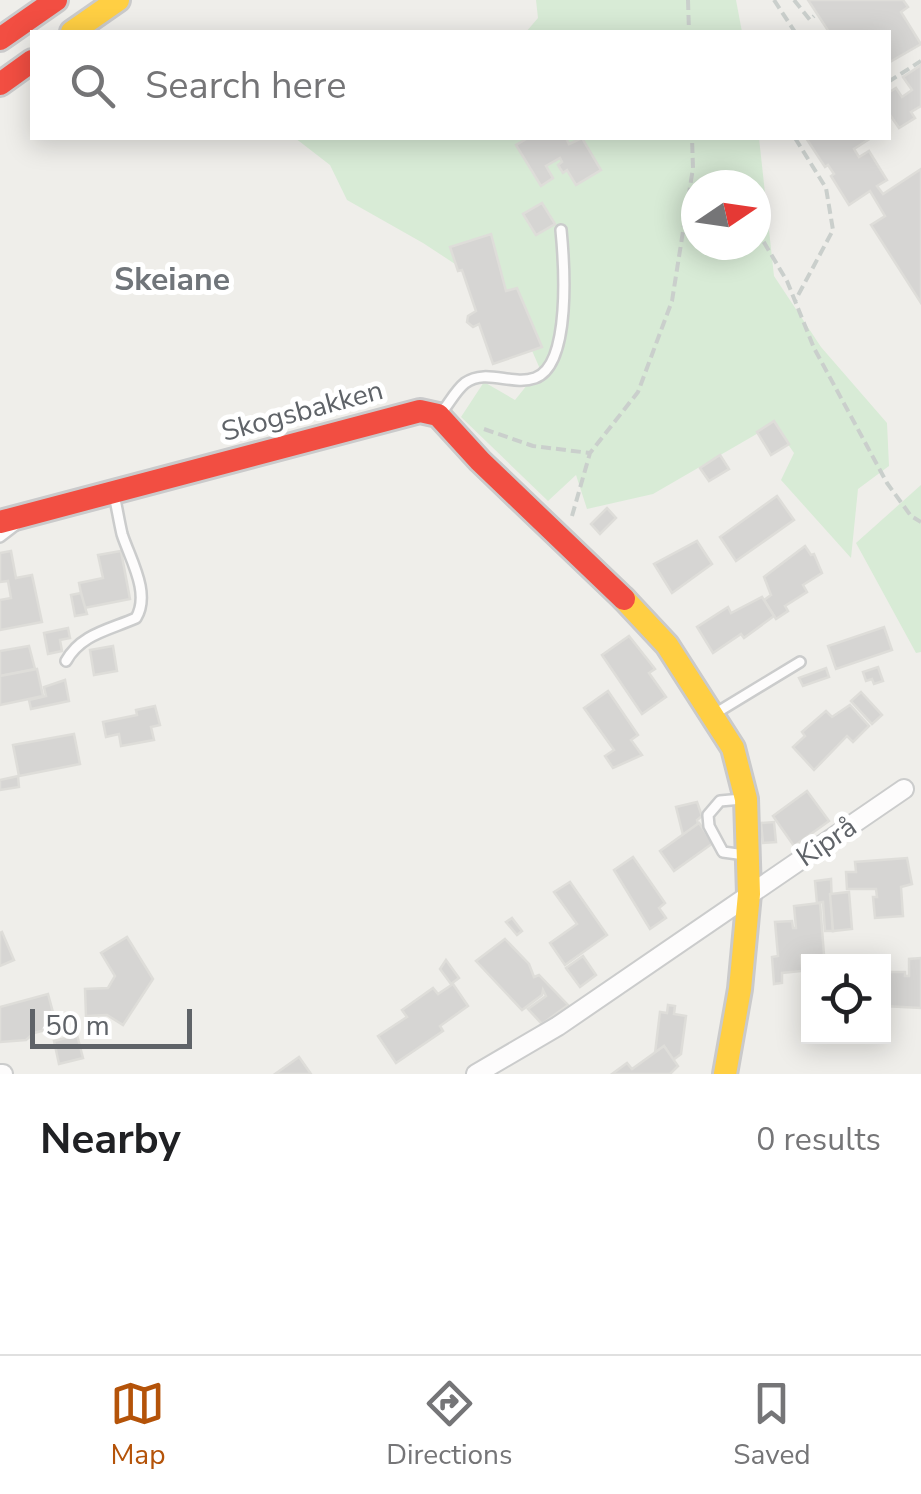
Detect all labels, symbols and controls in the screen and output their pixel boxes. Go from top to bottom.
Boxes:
search box [30,30,891,140]
icon: search [65,58,120,113]
text: Search here [145,60,346,111]
north arrow [681,170,771,260]
district label: Skeiane [114,258,230,301]
street label: Skogsbakken [217,371,387,451]
street label: Kiprå [789,808,864,876]
map controls [801,954,891,1044]
button: locate [801,954,891,1044]
scale bar [30,1004,192,1048]
text: 50 m [45,1007,110,1045]
text: Nearby [40,1111,181,1168]
text: 0 results [756,1118,881,1161]
tab: Map [110,1376,165,1474]
tab: Directions [386,1376,512,1474]
tab: Saved [733,1376,811,1474]

